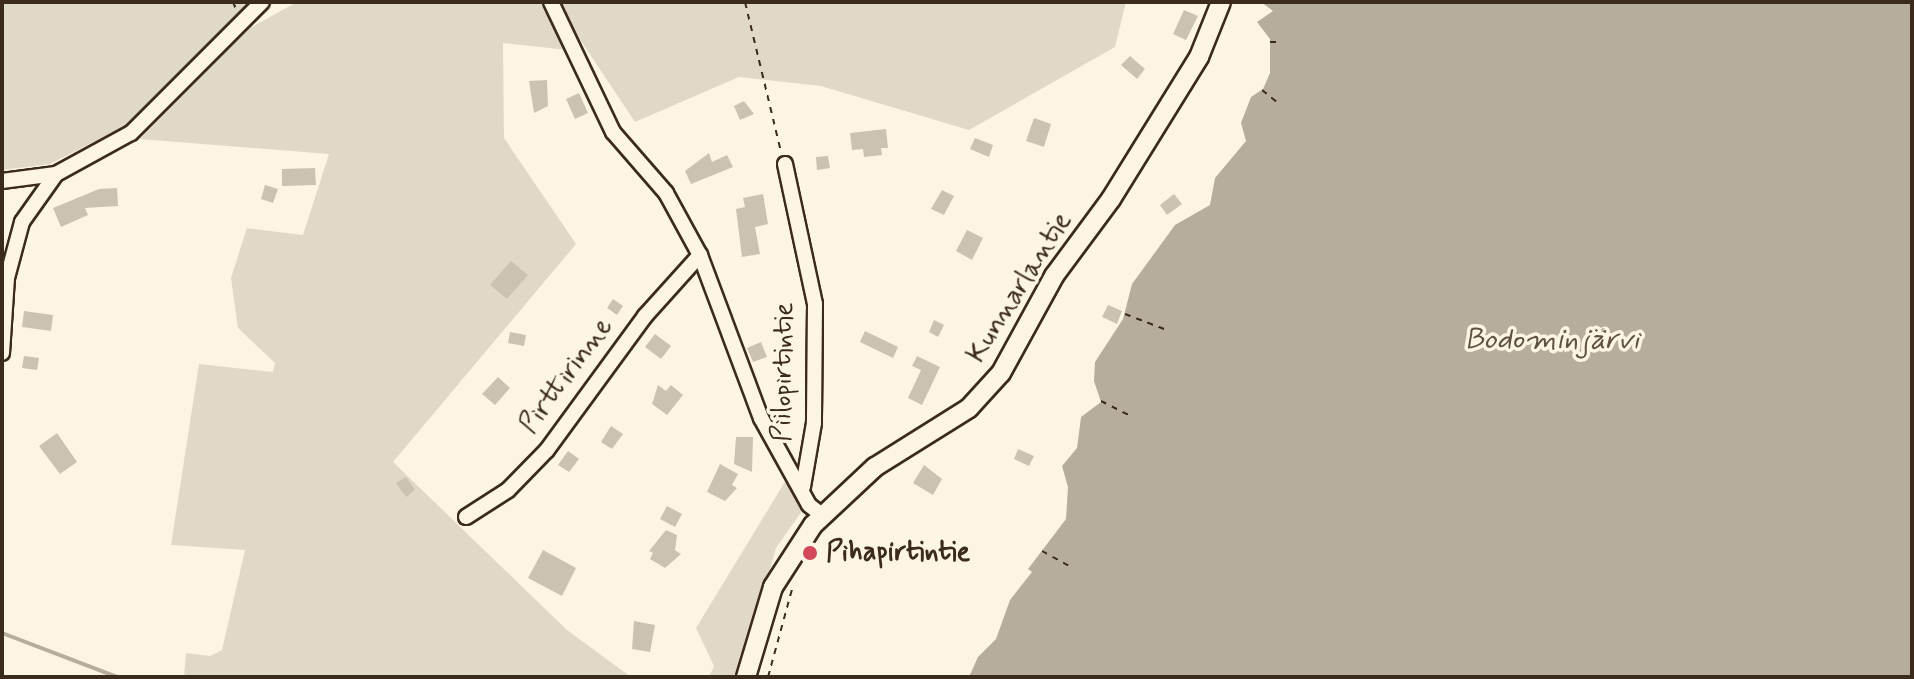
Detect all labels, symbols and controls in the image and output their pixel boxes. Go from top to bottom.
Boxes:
street label: Kunnarlantie [960,206,1080,370]
street label: Piilopirtintie [766,302,802,442]
street label: Pirttirinne [513,311,621,441]
water label: Bodominjärvi [1465,322,1639,358]
place label: Pihapirtintie [826,536,970,570]
marker: Pihapirtintie [801,544,819,562]

